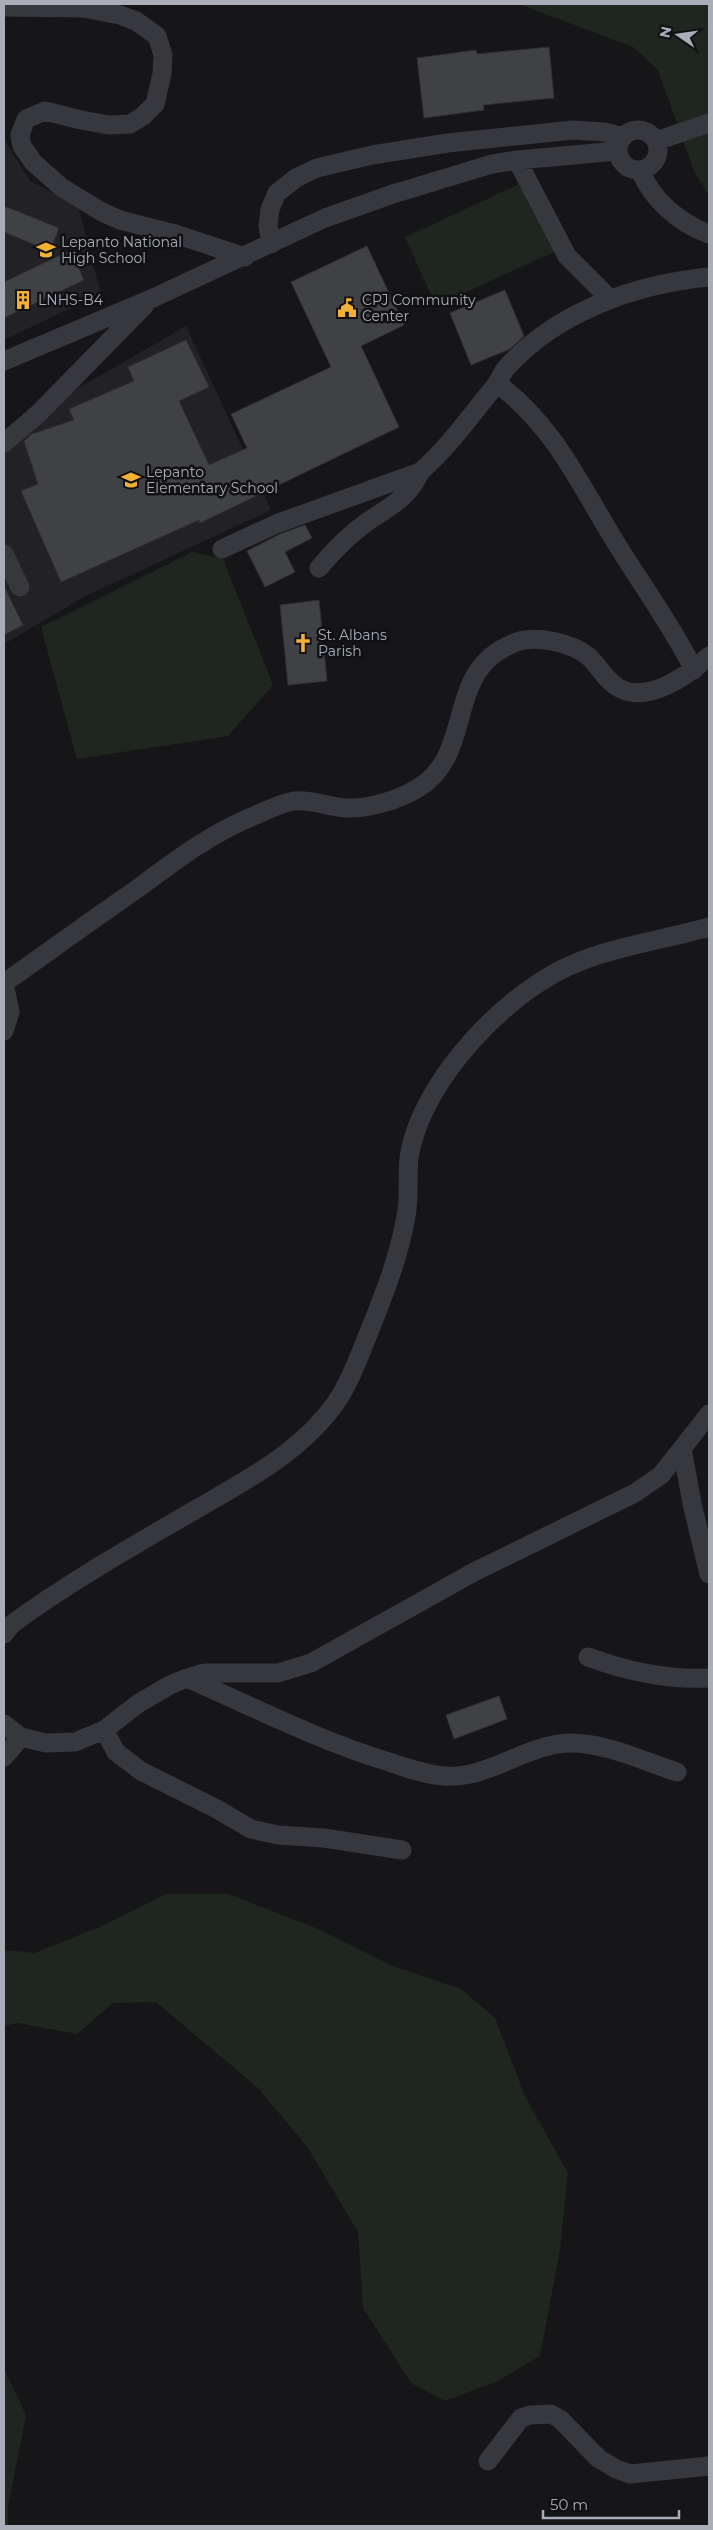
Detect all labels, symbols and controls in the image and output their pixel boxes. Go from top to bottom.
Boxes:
north arrow [653,10,703,60]
text: N [655,25,675,40]
place label: Lepanto National High School [61,233,182,267]
school or university icon: Lepanto National High School [35,239,57,261]
building icon: LNHS-B4 [12,289,34,311]
place label: LNHS-B4 [38,291,104,309]
place label: CPJ Community Center [362,291,476,325]
public building icon: CPJ Community Center [336,297,358,319]
place label: Lepanto Elementary School [146,463,278,497]
school or university icon: Lepanto Elementary School [120,469,142,491]
place label: St. Albans Parish [318,626,387,660]
church icon: St. Albans Parish [292,632,314,654]
scale bar [543,2488,679,2520]
text: 50 m [550,2495,588,2514]

